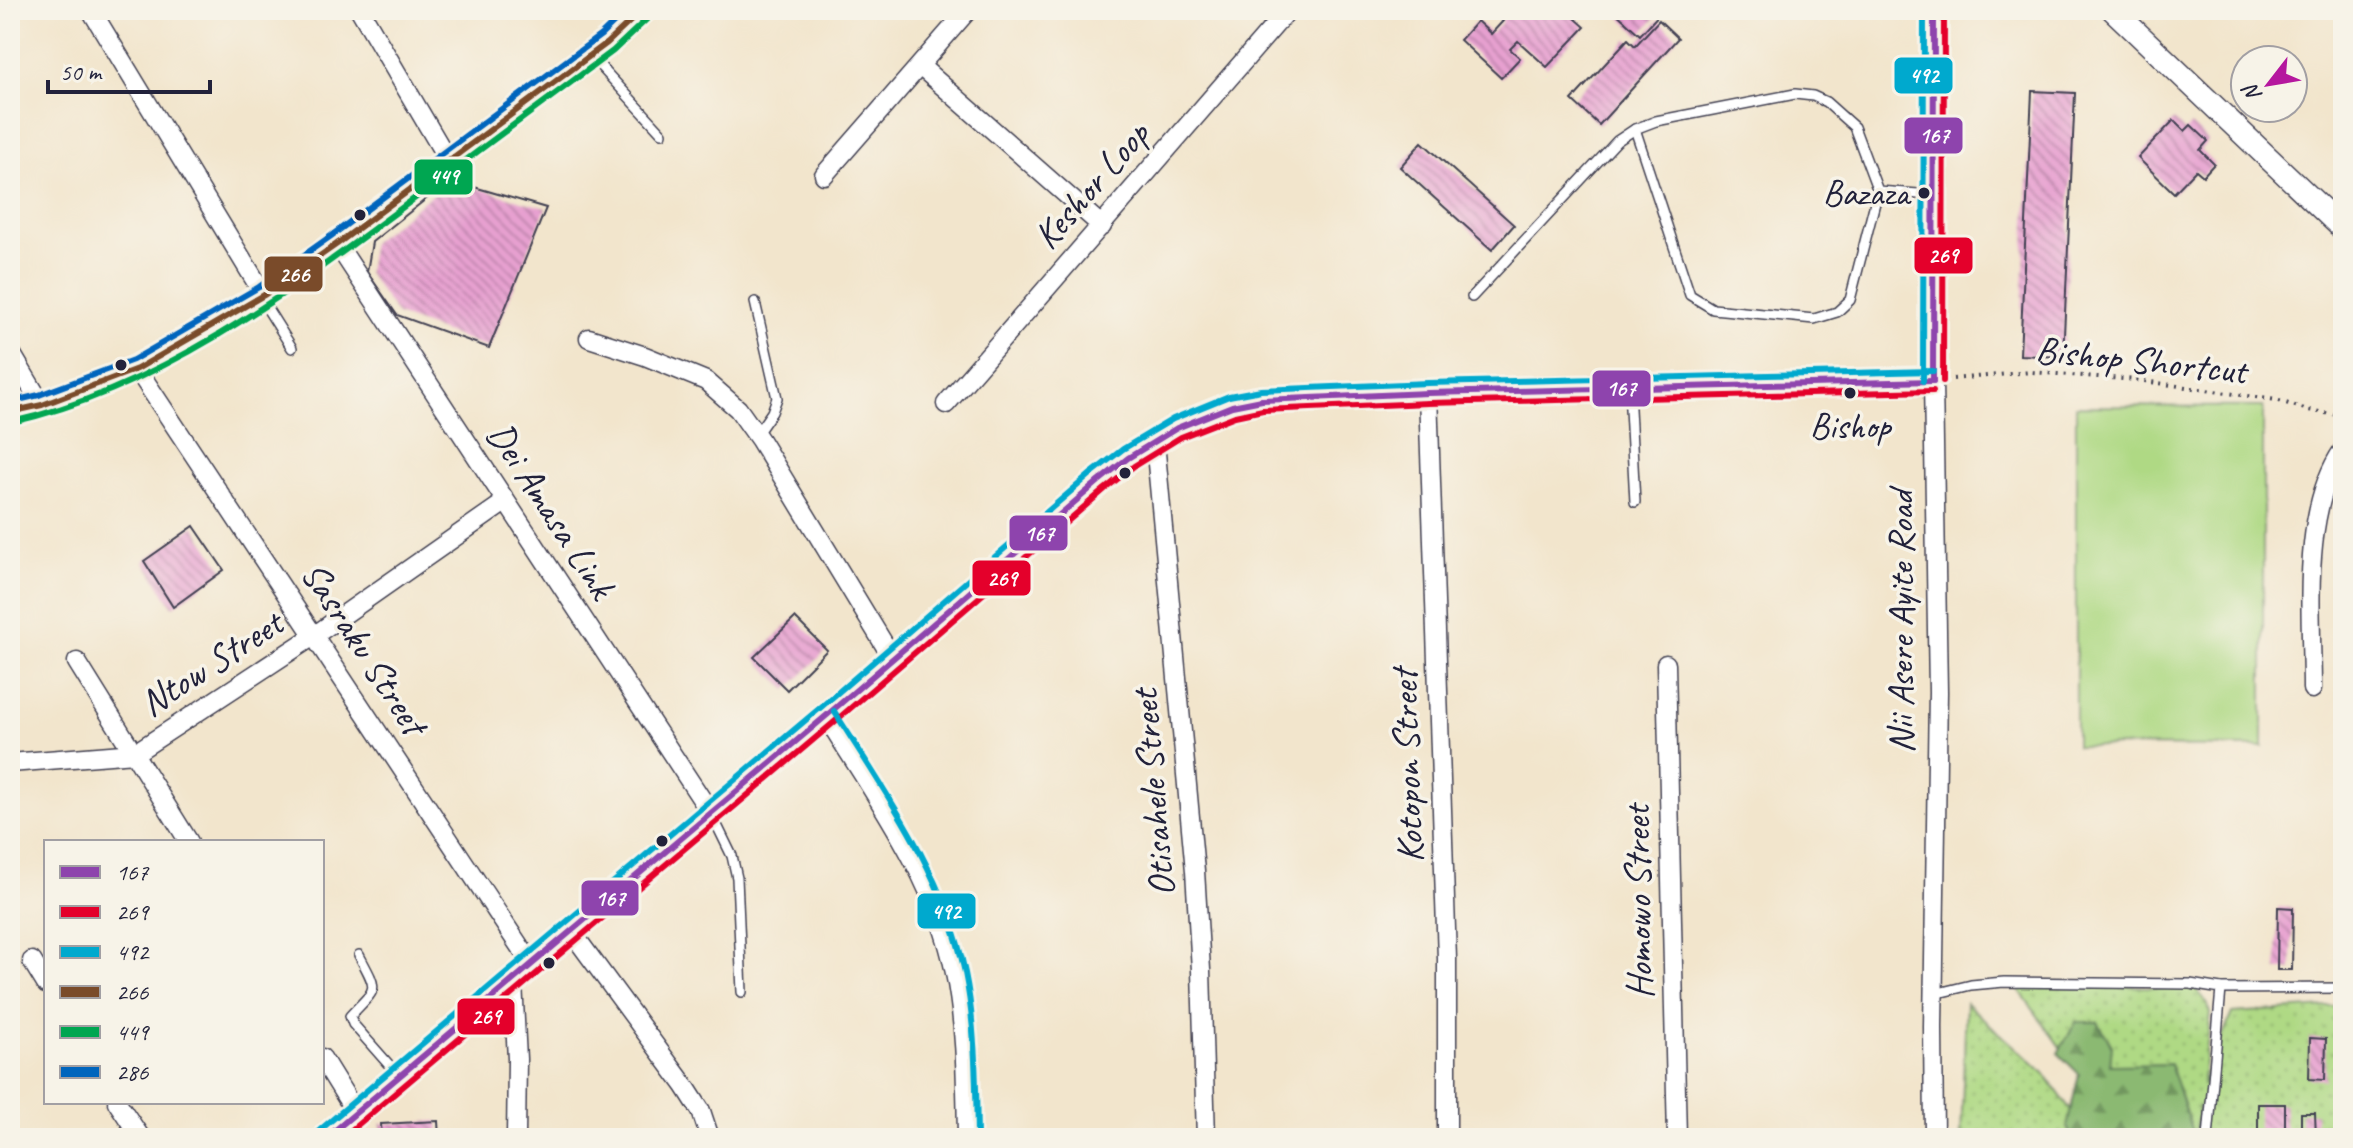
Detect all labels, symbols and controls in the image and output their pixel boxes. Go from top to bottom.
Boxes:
scale bar [48,44,210,94]
north arrow [2229,44,2309,124]
line badge: 492 [1893,56,1954,95]
text: 50 m [60,57,103,87]
text: 492 [1909,62,1941,90]
text: N [2235,78,2268,107]
street label: Keshor Loop [1023,110,1160,258]
line badge: 167 [1903,116,1964,155]
text: 167 [1919,122,1951,150]
line badge: 449 [413,158,474,196]
text: 449 [429,163,461,191]
place label: Bazaza [1823,170,1912,216]
marker: Bazaza [1916,185,1932,201]
unlabelled marker [352,207,368,223]
line badge: 269 [1913,236,1974,275]
text: 269 [1928,242,1960,270]
line badge: 266 [263,255,324,293]
text: 266 [279,261,311,289]
street label: Bishop Shortcut [2034,326,2252,395]
unlabelled marker [113,357,129,373]
line badge: 167 [1591,369,1652,408]
text: 167 [1606,375,1638,403]
marker: Bishop [1842,385,1858,401]
place label: Bishop [1810,403,1893,449]
street label: Dei Amasa Link [477,413,627,609]
unlabelled marker [1117,465,1133,481]
street label: Nii Asere Ayite Road [1877,484,1924,754]
line badge: 167 [1008,514,1069,552]
text: 167 [1024,520,1056,548]
street label: Sasraku Street [291,553,440,748]
line badge: 269 [971,559,1032,597]
text: 269 [987,565,1019,593]
street label: Ntow Street [131,598,294,726]
street label: Kotopon Street [1380,663,1434,863]
street label: Otisahele Street [1120,684,1185,898]
street label: Homowo Street [1613,801,1663,999]
unlabelled marker [654,833,670,849]
legend [44,840,324,1104]
text: 167 [116,857,150,887]
line badge: 167 [580,879,640,917]
text: 167 [595,885,627,913]
line badge: 492 [916,892,977,930]
text: 269 [116,897,151,927]
text: 492 [931,898,963,926]
text: 492 [116,937,151,967]
unlabelled marker [541,955,557,971]
text: 266 [116,977,150,1007]
line badge: 269 [456,997,516,1036]
text: 269 [471,1003,503,1031]
text: 449 [116,1017,151,1047]
text: 286 [116,1057,150,1087]

